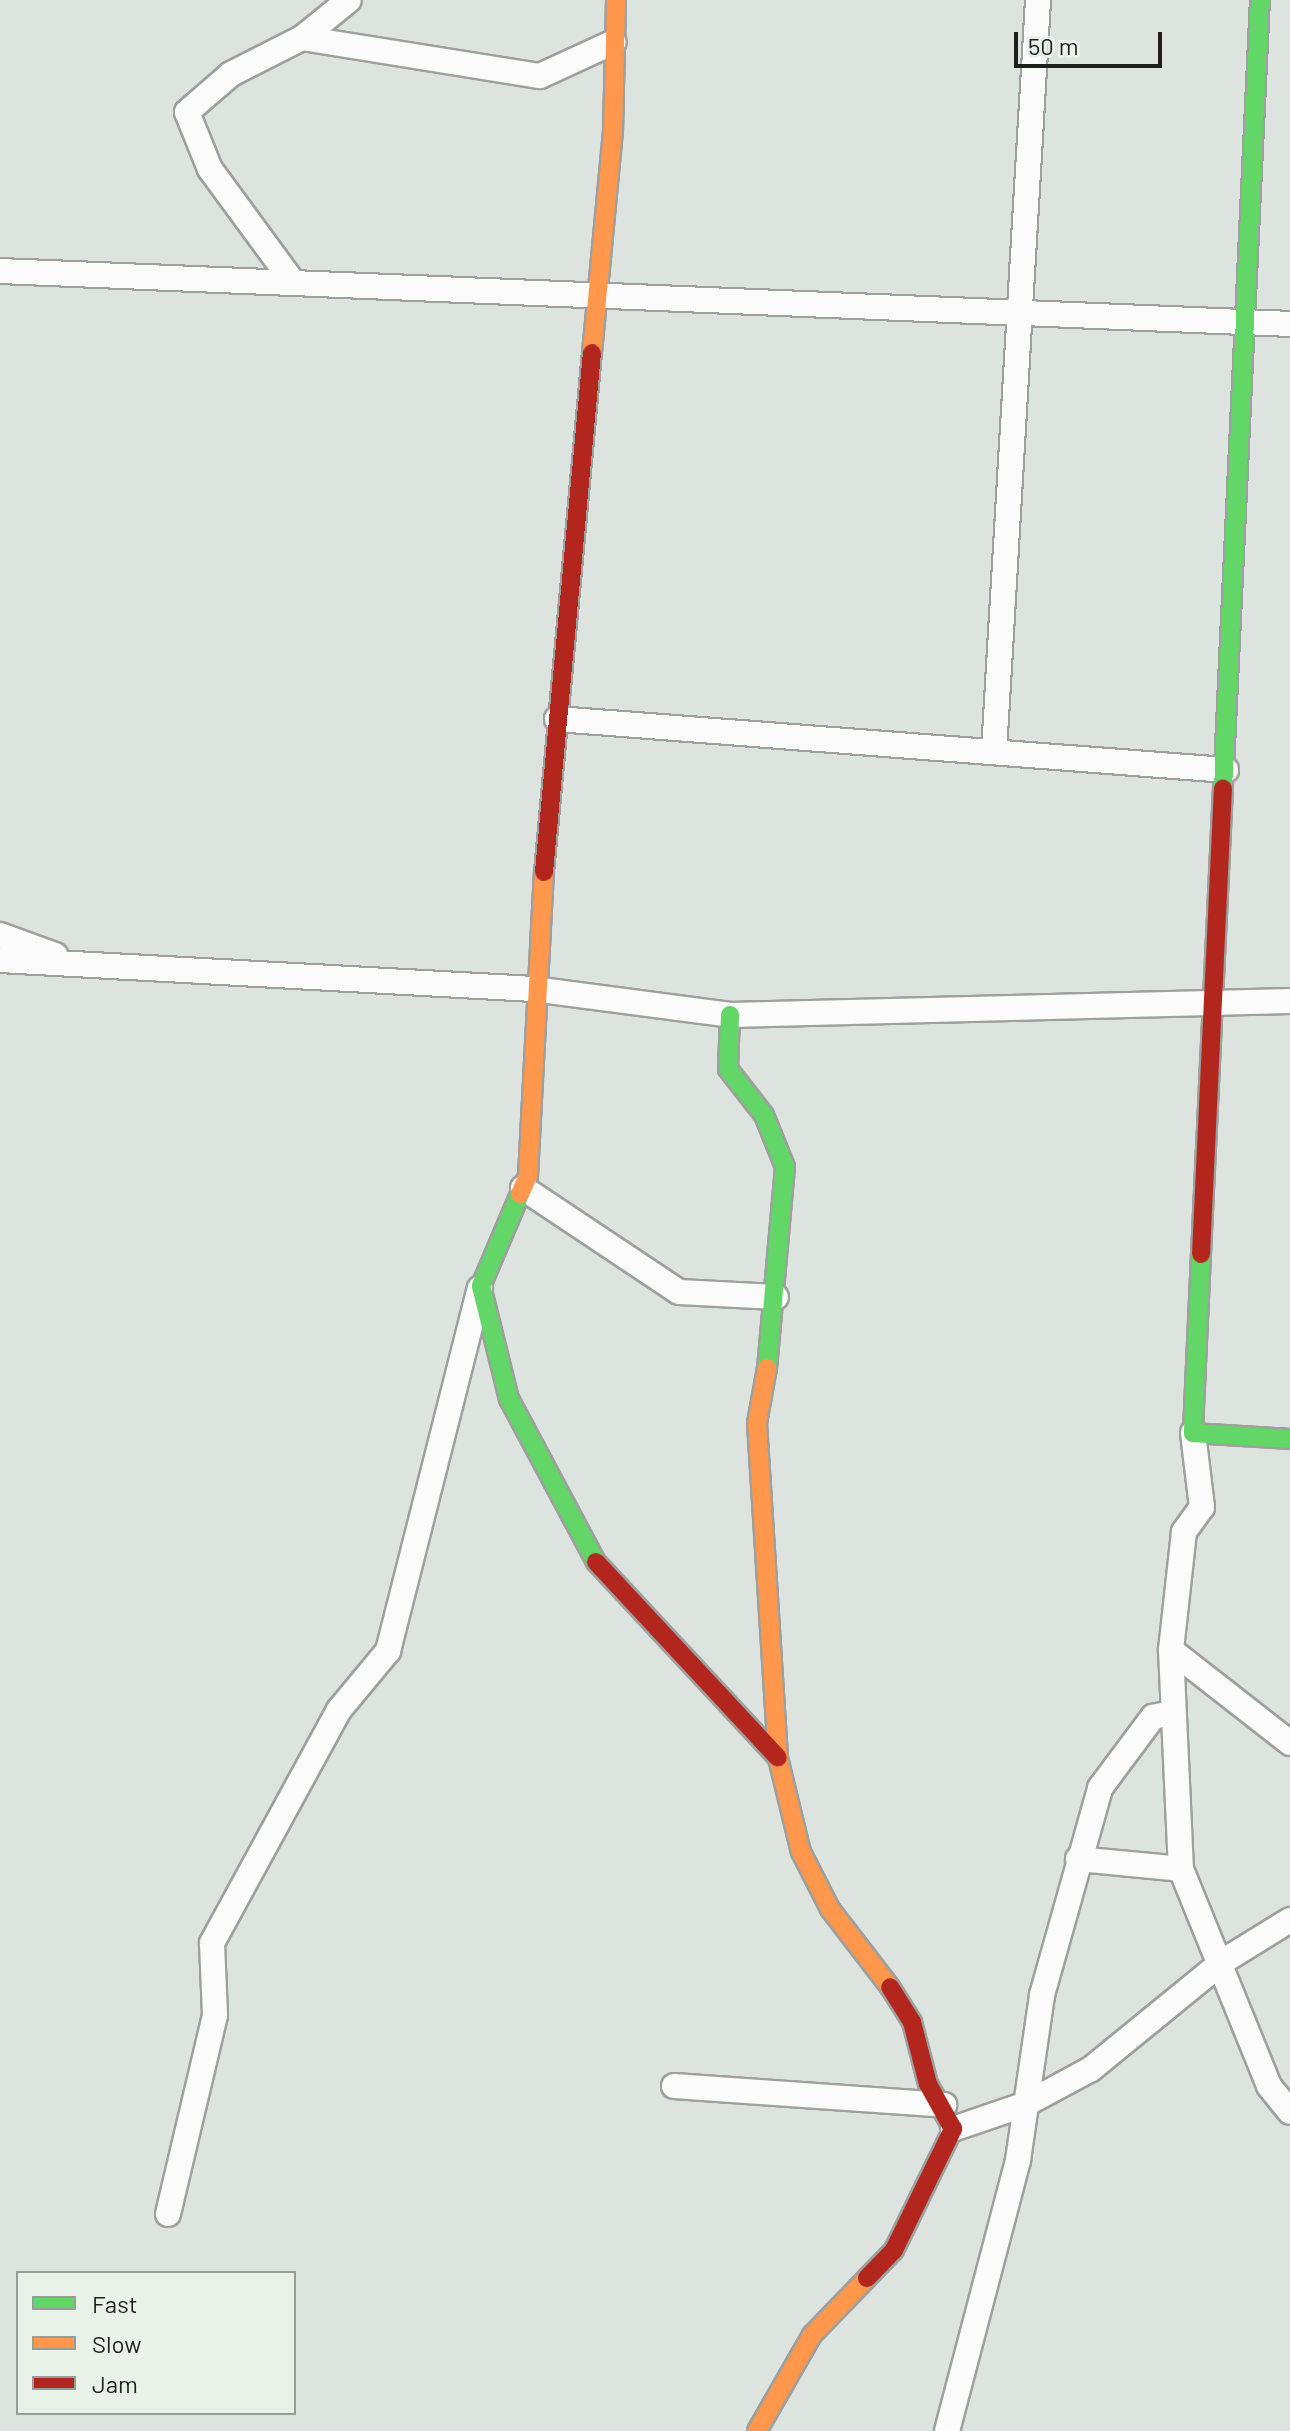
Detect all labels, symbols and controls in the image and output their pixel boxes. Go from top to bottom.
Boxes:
scale bar [1018,16,1166,66]
text: 50 m [1028,31,1079,60]
legend [16,2271,296,2415]
text: Fast [92,2289,137,2318]
text: Slow [92,2329,141,2358]
text: Jam [92,2369,138,2398]

